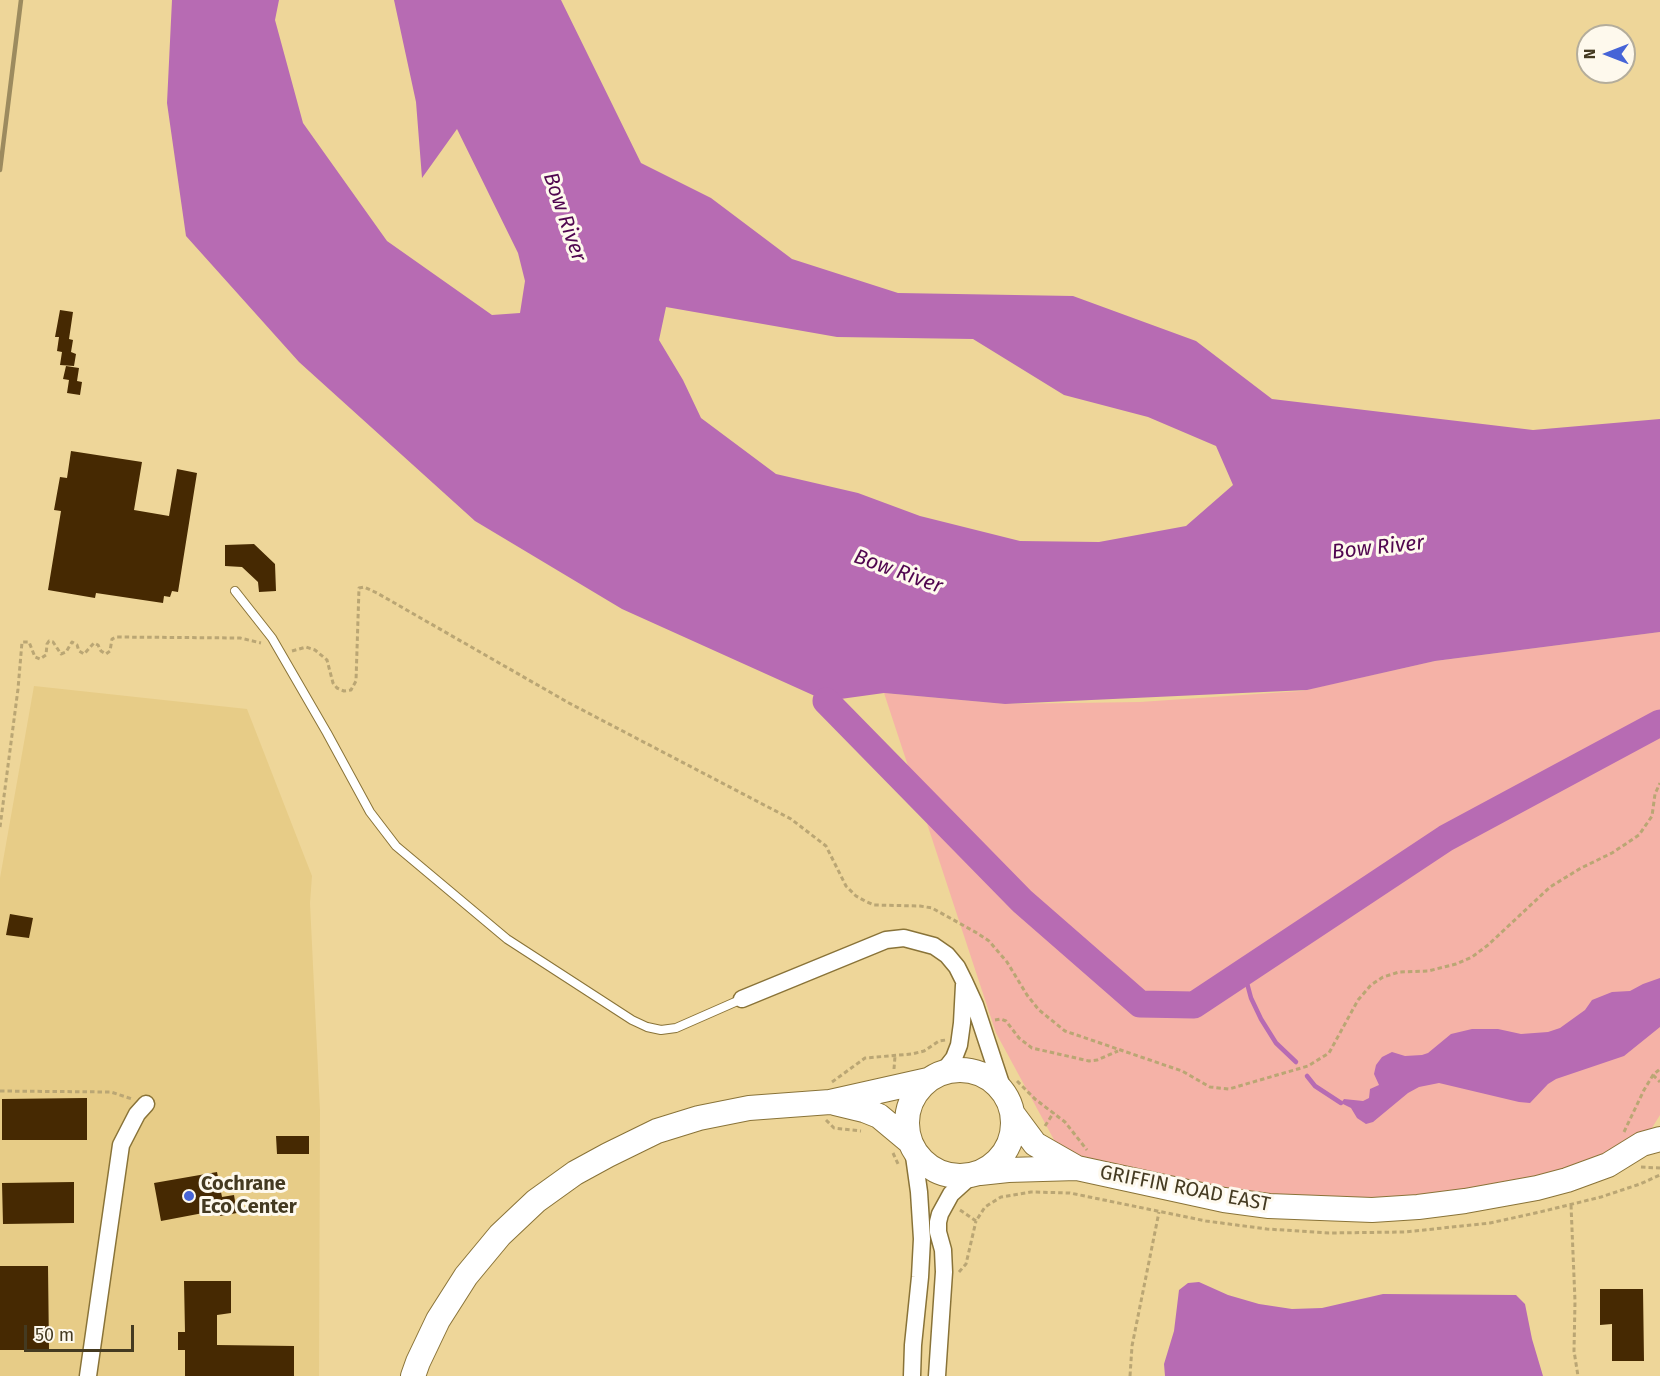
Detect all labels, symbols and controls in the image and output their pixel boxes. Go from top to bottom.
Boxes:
north arrow [1576,24,1636,84]
text: N [1580,49,1599,59]
water label: Bow River [537,169,591,265]
water label: Bow River [1331,531,1425,565]
water label: Bow River [850,544,946,600]
street label: GRIFFIN ROAD EAST [1098,1161,1272,1217]
place label: Cochrane Eco Center [201,1172,297,1219]
marker: Cochrane Eco Center [182,1189,196,1203]
scale bar [27,1313,136,1351]
text: 50 m [35,1324,74,1346]

